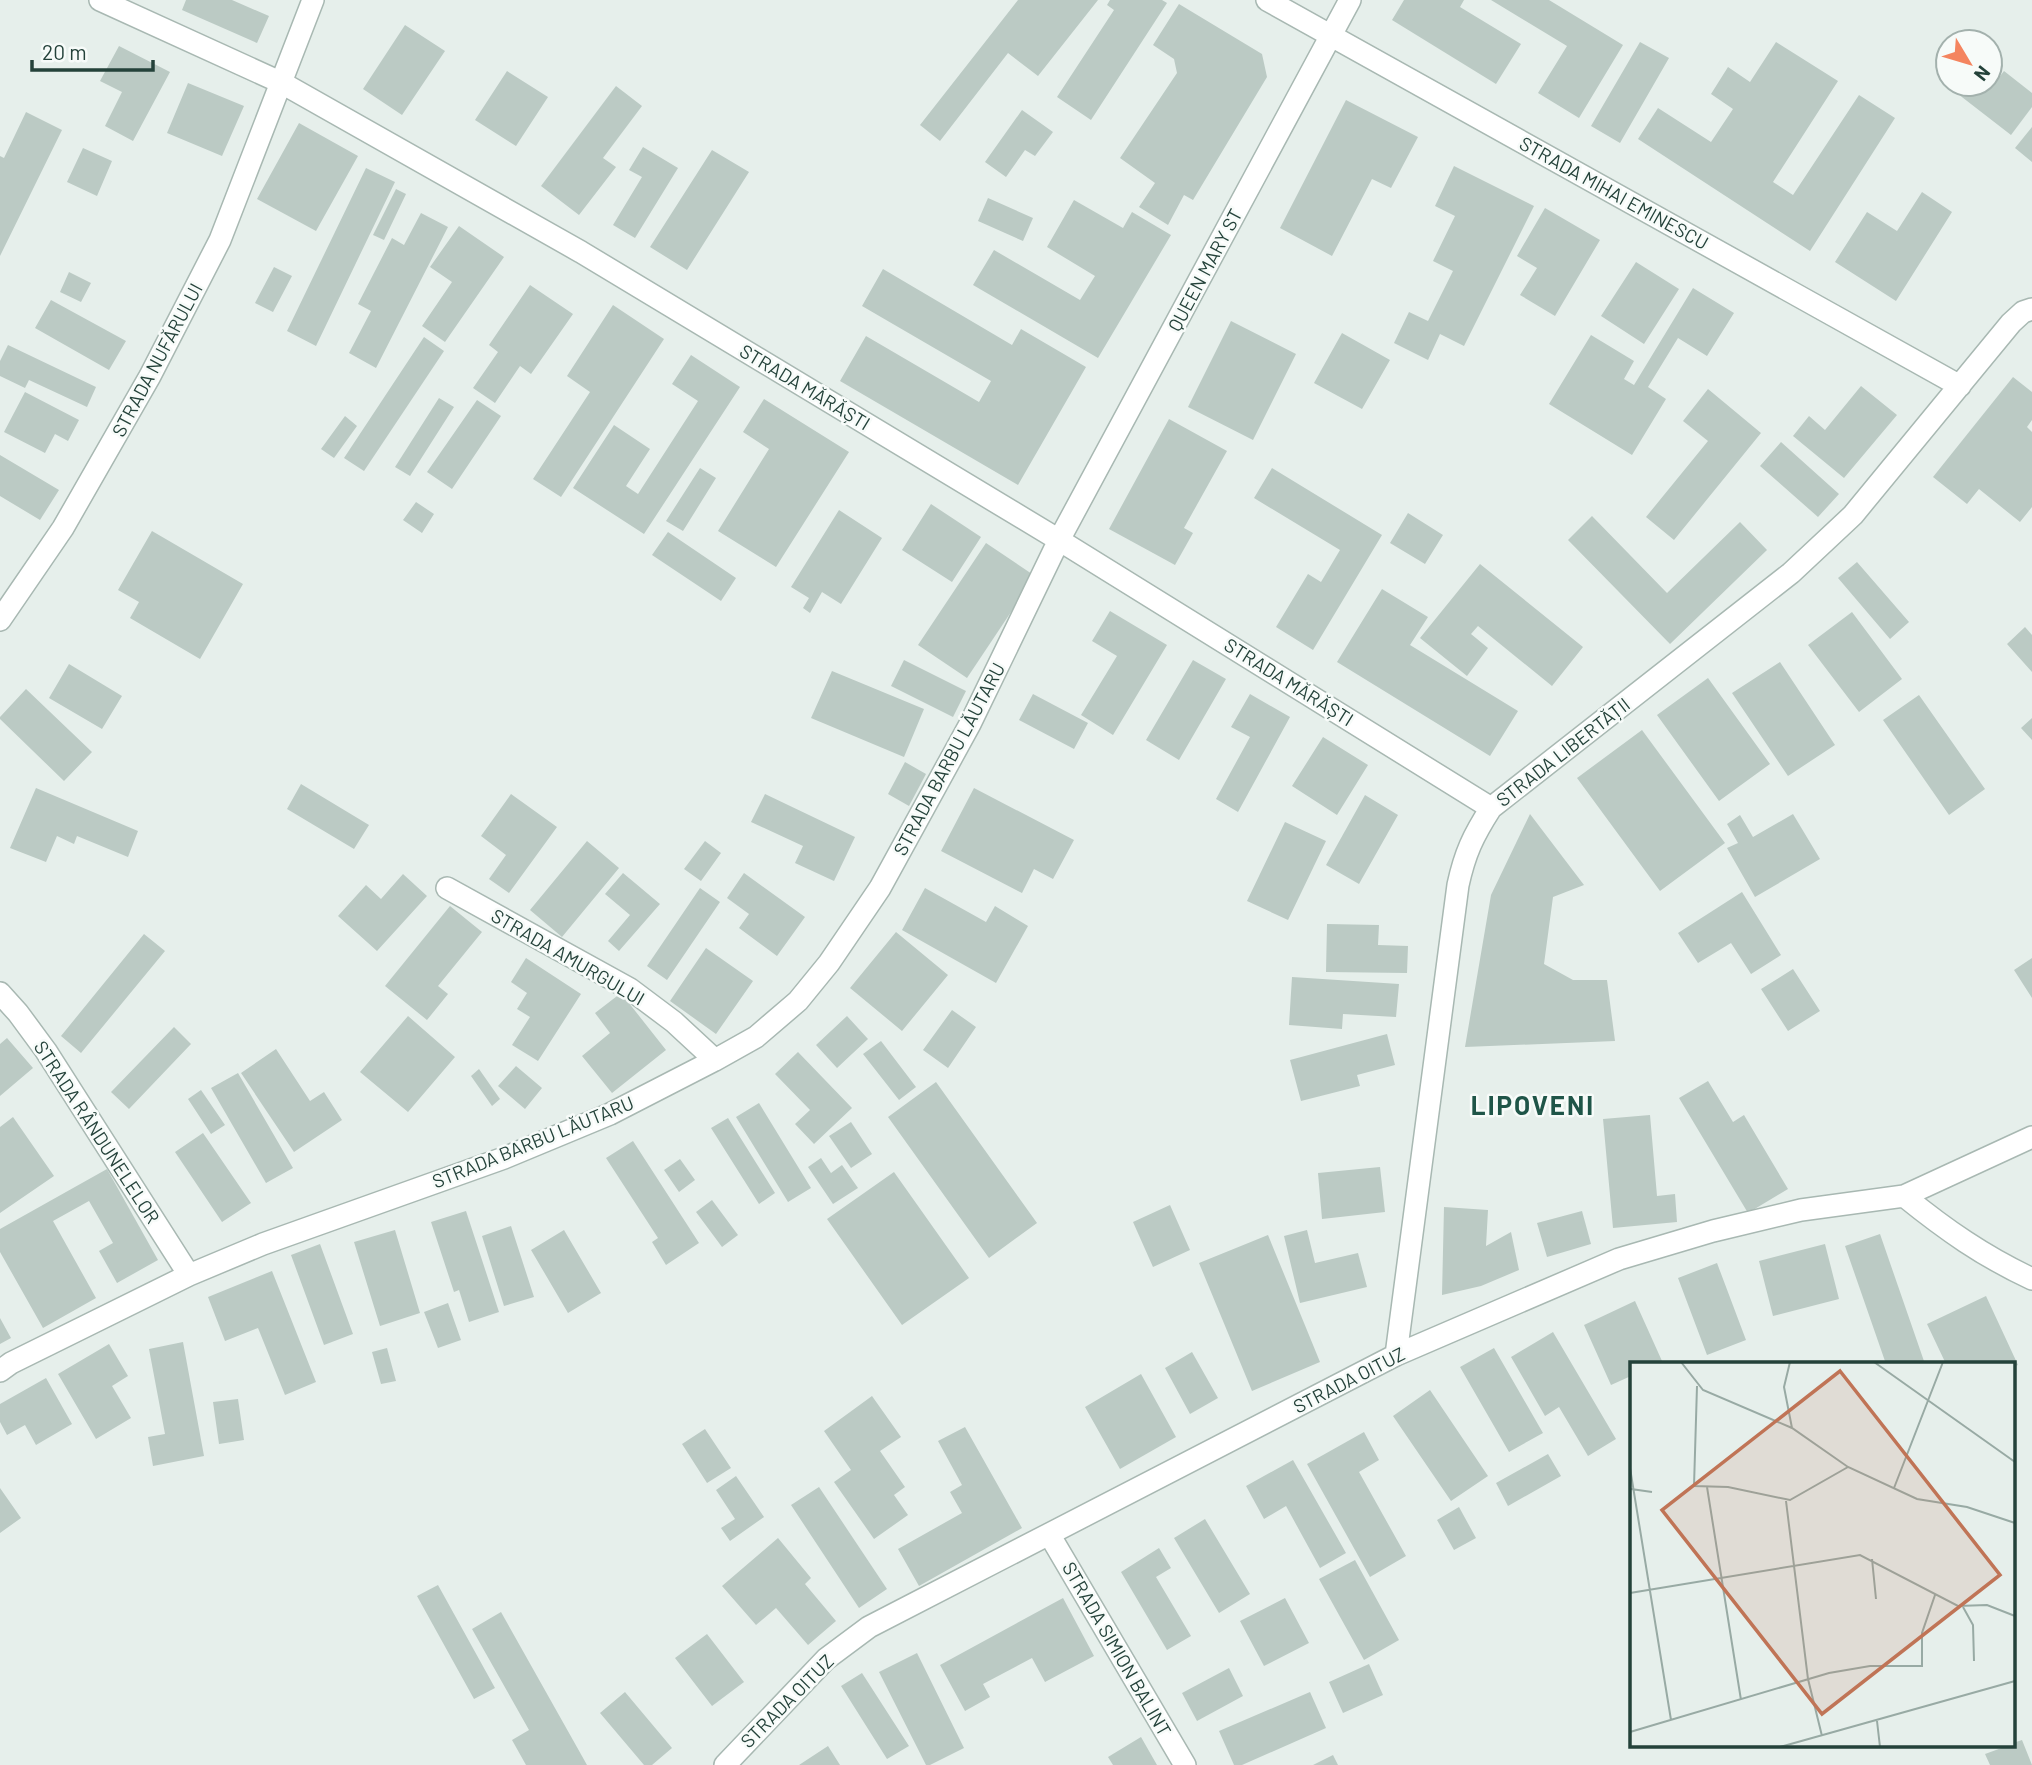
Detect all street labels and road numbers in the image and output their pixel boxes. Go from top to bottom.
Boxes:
street label: STRADA MIHAI EMINESCU [1516,131,1713,254]
street label: QUEEN MARY ST [1163,205,1247,335]
street label: STRADA NUFĂRULUI [106,279,207,440]
street label: STRADA MĂRĂȘTI [736,339,875,434]
street label: STRADA MĂRĂȘTI [1220,633,1358,730]
street label: STRADA BARBU LĂUTARU [888,658,1009,859]
street label: STRADA LIBERTĂȚII [1491,692,1634,811]
street label: STRADA AMURGULUI [488,903,649,1010]
street label: STRADA RÂNDUNELELOR [30,1036,165,1227]
street label: STRADA BARBU LĂUTARU [429,1091,637,1193]
street label: STRADA OITUZ [1289,1342,1408,1418]
street label: STRADA SIMION BALINT [1058,1558,1177,1740]
street label: STRADA OITUZ [735,1649,838,1752]

